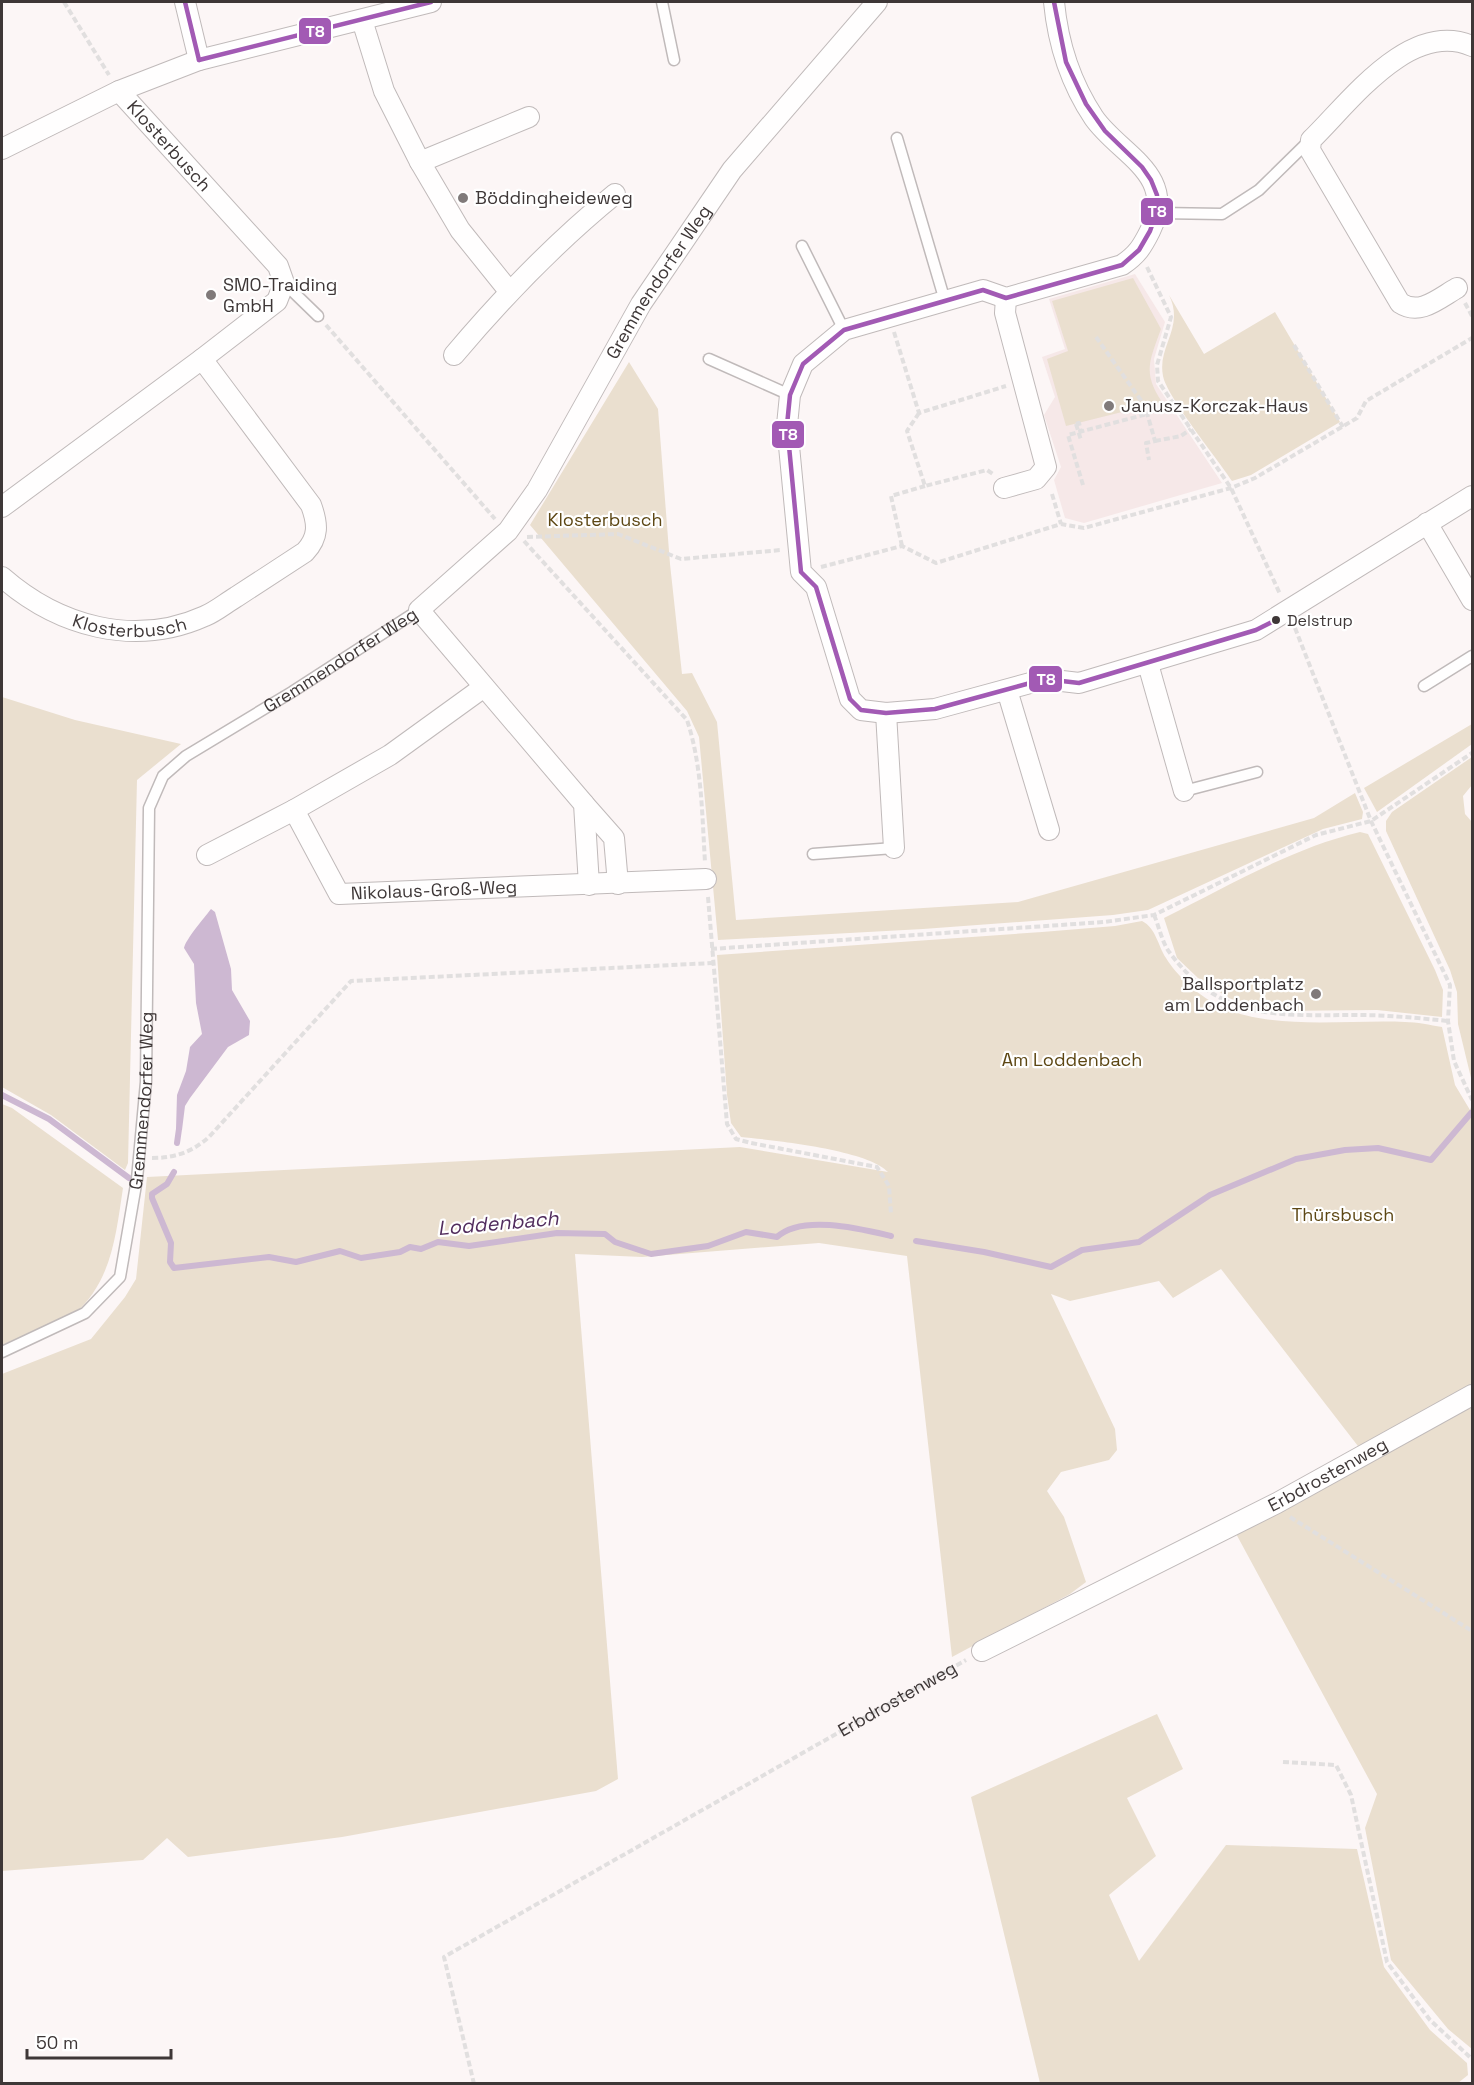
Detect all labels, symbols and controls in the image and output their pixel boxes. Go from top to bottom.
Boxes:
line badge: T8 [298,17,332,45]
text: T8 [305,21,325,42]
street label: Klosterbusch [122,95,216,196]
place label: Böddingheideweg [475,186,633,209]
marker: Böddingheideweg [456,191,470,205]
line badge: T8 [1140,197,1174,226]
street label: Gremmendorfer Weg [601,200,716,363]
text: T8 [1147,201,1167,222]
place label: SMO-Traiding GmbH [223,273,337,317]
marker: SMO-Traiding GmbH [204,288,218,302]
place label: Janusz-Korczak-Haus [1121,394,1308,417]
marker: Janusz-Korczak-Haus [1102,399,1116,413]
line badge: T8 [771,420,805,449]
text: T8 [778,424,798,445]
park label: Klosterbusch [547,508,663,531]
street label: Gremmendorfer Weg [259,602,422,718]
street label: Klosterbusch [70,608,189,642]
place label: Delstrup [1287,610,1353,631]
marker: Delstrup [1270,614,1282,626]
line badge: T8 [1028,665,1063,693]
text: T8 [1036,669,1056,690]
street label: Nikolaus-Groß-Weg [350,875,518,905]
place label: Ballsportplatz am Loddenbach [1164,972,1304,1016]
marker: Ballsportplatz am Loddenbach [1309,987,1323,1001]
street label: Gremmendorfer Weg [123,1011,158,1191]
park label: Am Loddenbach [1002,1048,1142,1071]
park label: Thürsbusch [1292,1203,1394,1226]
water label: Loddenbach [436,1205,560,1241]
street label: Erbdrostenweg [1264,1432,1391,1517]
street label: Erbdrostenweg [834,1656,961,1742]
scale bar [27,2022,171,2060]
text: 50 m [36,2031,78,2054]

